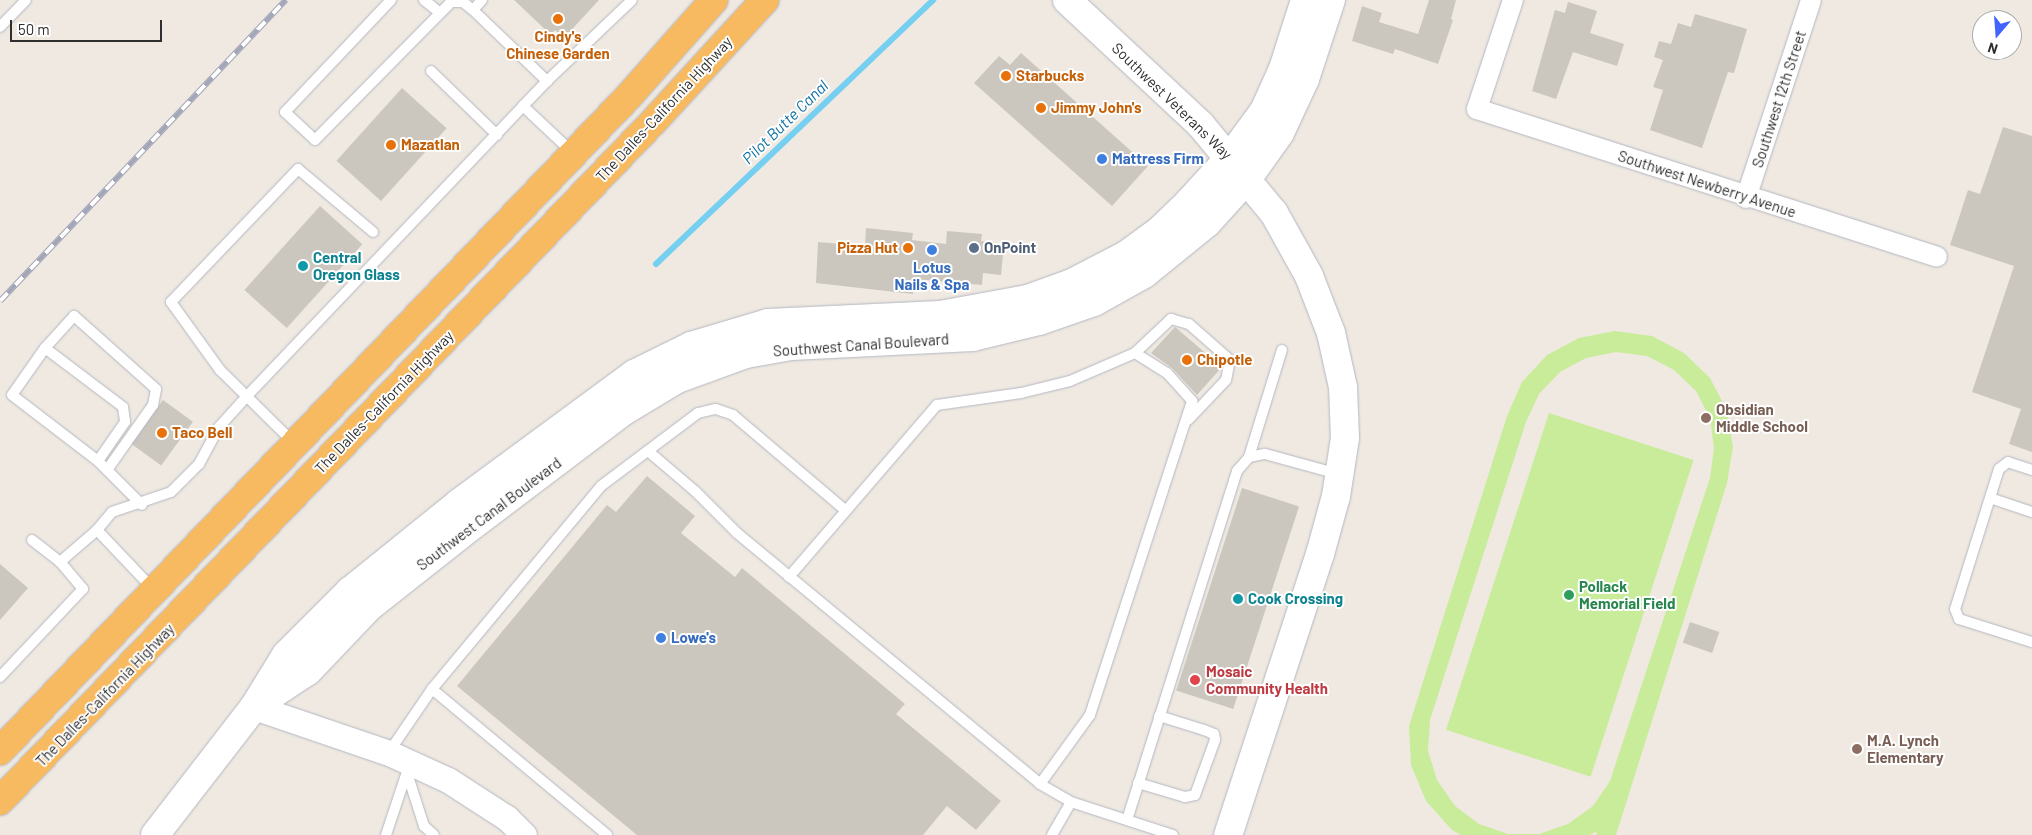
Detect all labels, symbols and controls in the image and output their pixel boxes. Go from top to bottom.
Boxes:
scale bar [12,10,165,42]
north arrow [1972,10,2022,60]
marker: Cindy's Chinese Garden [552,13,564,25]
text: 50 m [18,20,50,38]
place label: Cindy's Chinese Garden [506,27,610,62]
street label: Southwest 12th Street [1748,28,1810,170]
street label: The Dalles-California Highway [592,33,736,185]
street label: Southwest Veterans Way [1108,39,1236,163]
text: N [1985,39,2000,58]
place label: Starbucks [1016,67,1084,85]
marker: Starbucks [1000,70,1012,82]
water label: Pilot Butte Canal [738,76,832,168]
place label: Jimmy John's [1051,99,1141,117]
marker: Jimmy John's [1035,102,1047,114]
place label: Mazatlan [401,136,460,154]
marker: Mazatlan [385,139,397,151]
street label: Southwest Newberry Avenue [1616,147,1798,221]
place label: Mattress Firm [1112,150,1204,168]
marker: Mattress Firm [1096,153,1108,165]
place label: Pizza Hut [837,239,898,257]
place label: OnPoint [984,239,1036,257]
marker: Pizza Hut [902,242,914,254]
marker: OnPoint [968,242,980,254]
marker: Lotus Nails & Spa [926,244,938,256]
place label: Central Oregon Glass [313,248,400,283]
place label: Lotus Nails & Spa [895,258,969,293]
marker: Central Oregon Glass [297,260,309,272]
street label: The Dalles-California Highway [311,327,457,477]
street label: Southwest Canal Boulevard [772,330,950,360]
place label: Chipotle [1197,351,1252,369]
marker: Chipotle [1181,354,1193,366]
place label: Obsidian Middle School [1716,400,1808,435]
marker: Obsidian Middle School [1700,412,1712,424]
place label: Taco Bell [172,424,232,442]
marker: Taco Bell [156,427,168,439]
street label: Southwest Canal Boulevard [413,454,565,574]
place label: Pollack Memorial Field [1579,577,1675,612]
marker: Pollack Memorial Field [1563,589,1575,601]
place label: Cook Crossing [1248,590,1343,608]
marker: Cook Crossing [1232,593,1244,605]
street label: The Dalles-California Highway [32,620,178,770]
place label: Lowe's [671,629,716,647]
marker: Lowe's [655,632,667,644]
place label: Mosaic Community Health [1206,662,1328,697]
marker: Mosaic Community Health [1188,673,1202,687]
place label: M.A. Lynch Elementary [1867,731,1944,766]
marker: M.A. Lynch Elementary [1851,743,1863,755]

